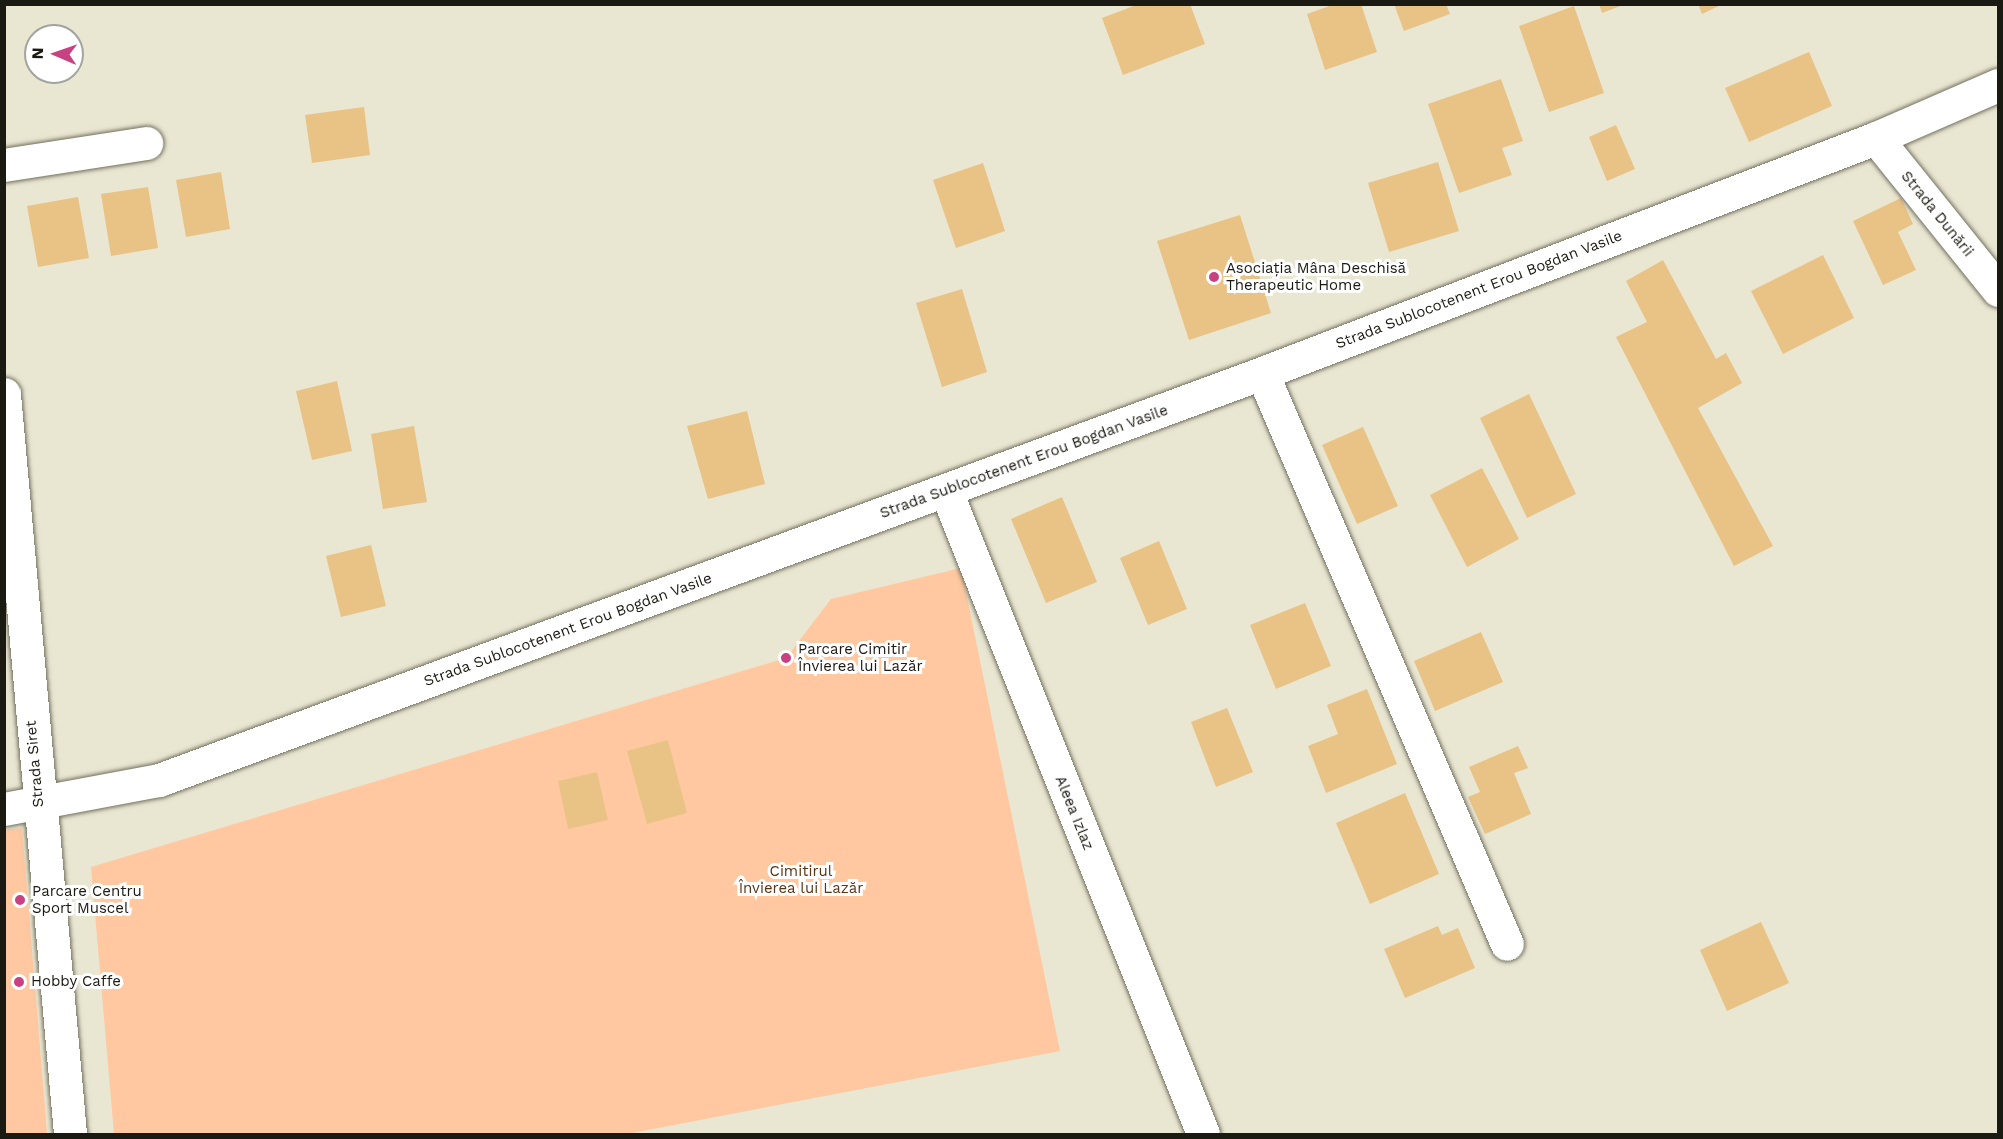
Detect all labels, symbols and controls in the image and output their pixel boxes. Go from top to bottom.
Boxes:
north arrow [24,24,84,84]
text: N [28,47,47,60]
street label: Strada Dunării [1897,167,1977,261]
street label: Strada Sublocotenent Erou Bogdan Vasile [1333,227,1625,353]
place label: Asociația Mâna Deschisă Therapeutic Home [1226,259,1407,294]
marker: Asociația Mâna Deschisă Therapeutic Home [1207,270,1221,284]
street label: Strada Sublocotenent Erou Bogdan Vasile [877,401,1171,523]
street label: Strada Sublocotenent Erou Bogdan Vasile [421,569,715,691]
place label: Parcare Cimitir Învierea lui Lazăr [798,640,923,675]
marker: Parcare Cimitir Învierea lui Lazăr [779,651,793,665]
street label: Strada Siret [22,720,48,808]
street label: Aleea Izlaz [1051,773,1097,853]
park label: Cimitirul Învierea lui Lazăr [738,862,864,897]
place label: Parcare Centru Sport Muscel [32,882,142,917]
marker: Parcare Centru Sport Muscel [13,893,27,907]
place label: Hobby Caffe [31,973,121,991]
marker: Hobby Caffe [12,975,26,989]

